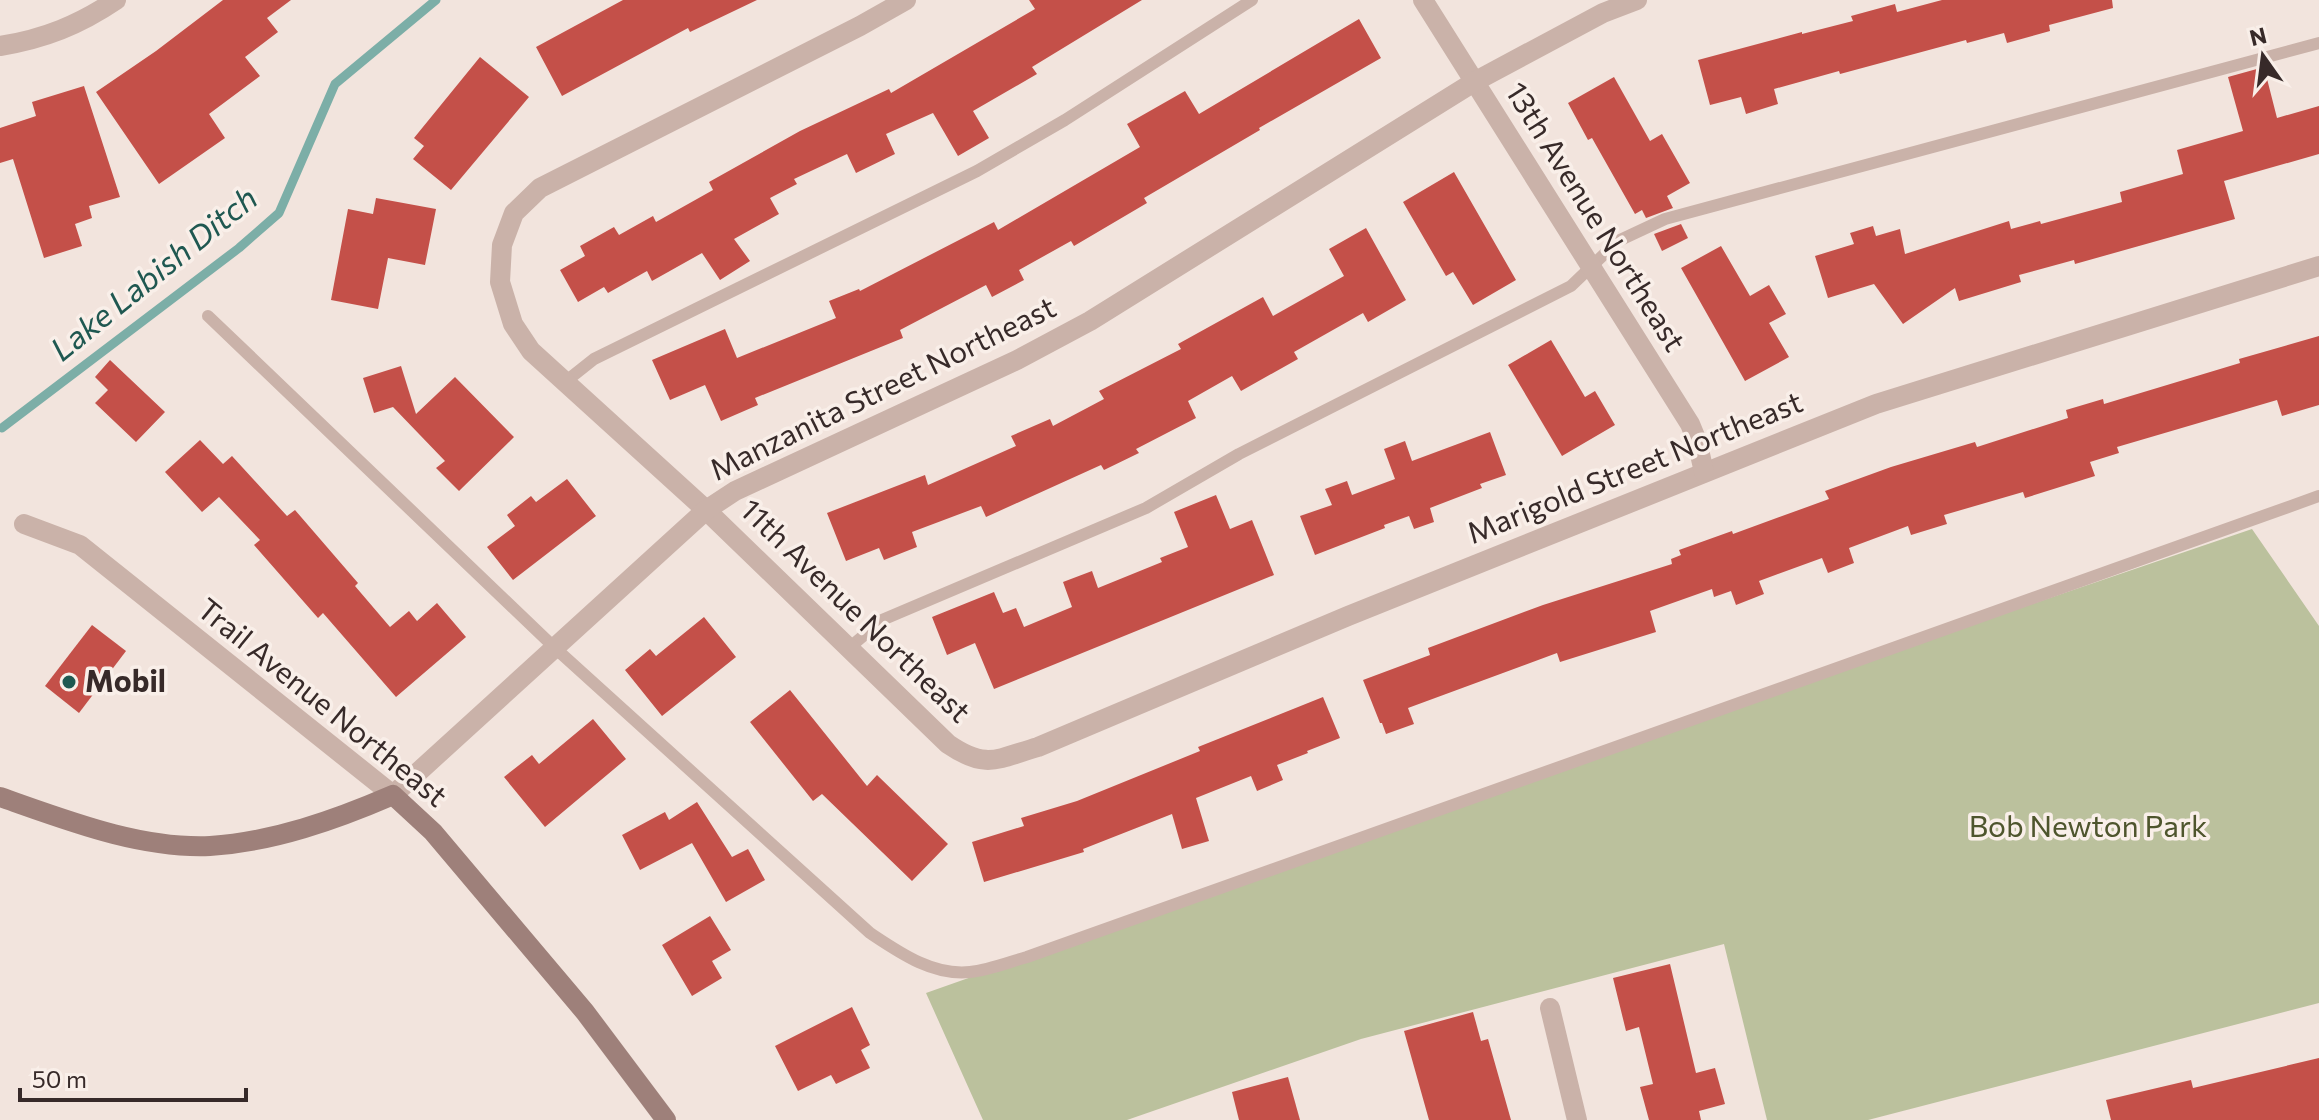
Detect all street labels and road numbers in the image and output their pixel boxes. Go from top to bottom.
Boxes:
street label: 13th Avenue Northeast [1499,74,1695,357]
street label: Manzanita Street Northeast [703,287,1061,487]
street label: Marigold Street Northeast [1461,381,1807,550]
street label: 11th Avenue Northeast [734,490,980,729]
street label: Trail Avenue Northeast [191,589,456,813]

